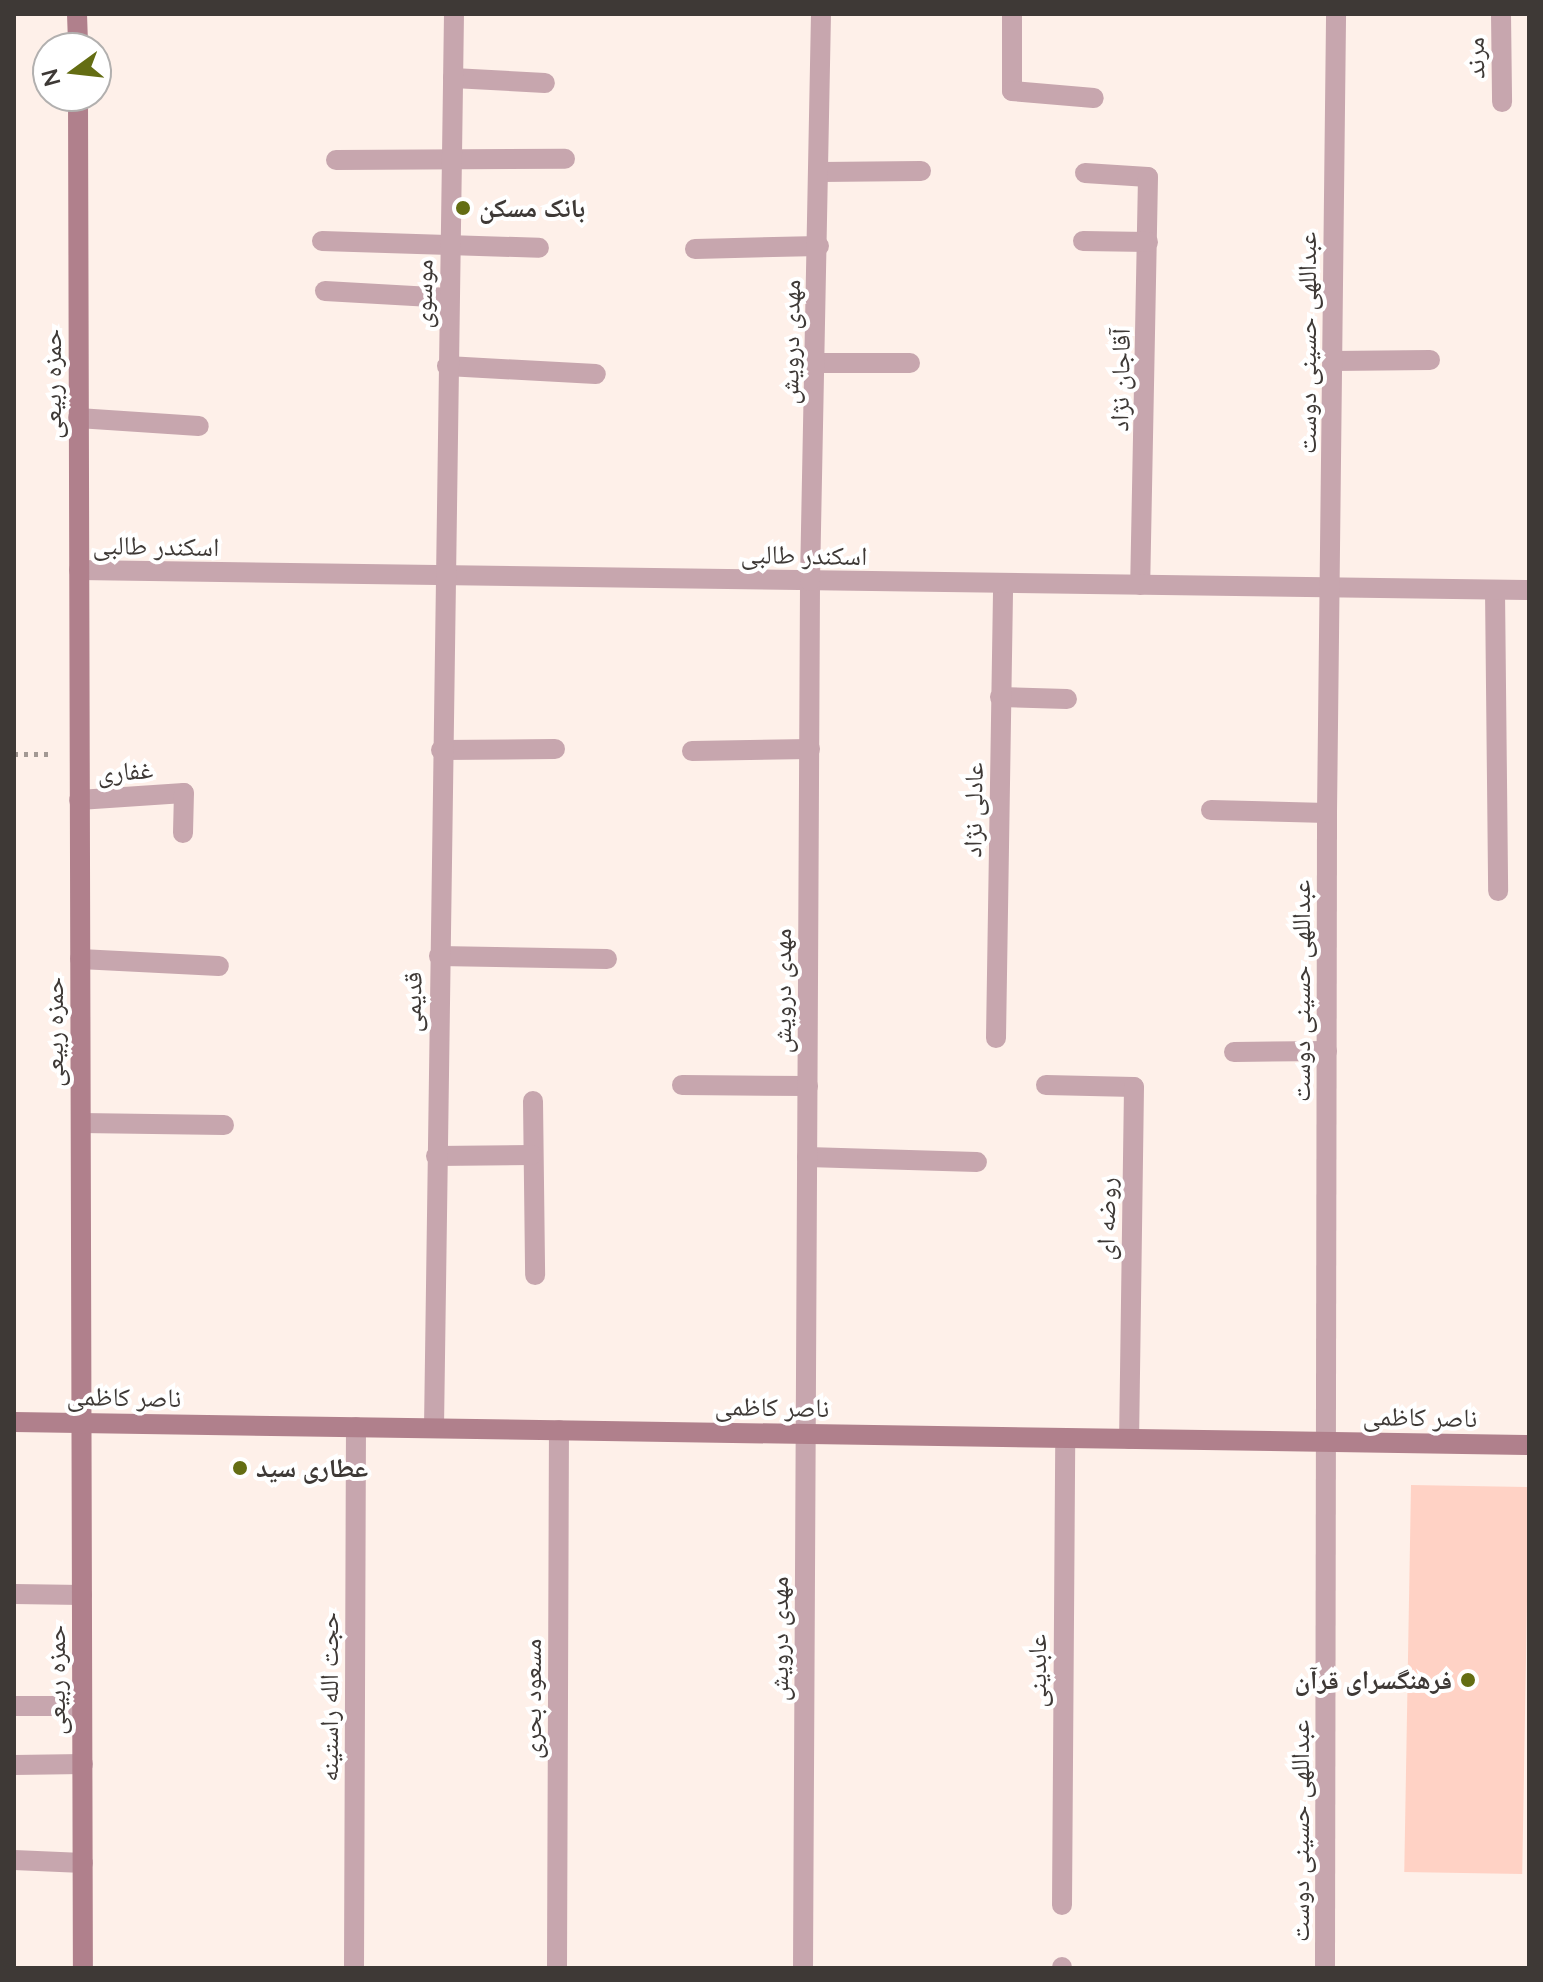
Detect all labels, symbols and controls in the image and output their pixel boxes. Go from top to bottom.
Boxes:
north arrow [32,32,112,112]
street label: مرند [1459,37,1491,79]
text: N [35,66,66,90]
place label: بانک مسکن [479,192,585,224]
marker: بانک مسکن [454,199,472,217]
street label: عبداللهی حسینی دوست [1291,232,1323,454]
street label: موسوی [407,259,439,329]
street label: مهدی درویش [773,279,807,405]
street label: آقاجان نژاد [1104,328,1136,432]
street label: حمزه ربیعی [36,329,68,439]
street label: اسکندر طالبی [92,529,220,563]
street label: اسکندر طالبی [740,538,868,572]
street label: غفاری [96,753,154,789]
street label: عادلی نژاد [957,762,989,858]
street label: عبداللهی حسینی دوست [1285,880,1317,1102]
street label: مهدی درویش [766,928,798,1054]
street label: قدیمی [396,971,428,1033]
street label: حمزه ربیعی [38,977,70,1087]
street label: روضه ای [1090,1177,1122,1261]
street label: ناصر کاظمی [67,1380,181,1414]
street label: ناصر کاظمی [715,1390,829,1424]
street label: ناصر کاظمی [1363,1400,1477,1434]
place label: عطاری سید [256,1452,368,1484]
marker: عطاری سید [231,1459,249,1477]
street label: مهدی درویش [763,1576,795,1702]
street label: حجت الله راستینه [313,1612,345,1782]
street label: حمزه ربیعی [40,1625,72,1735]
street label: عابدینی [1021,1634,1053,1708]
street label: مسعود بحری [516,1639,548,1759]
place label: فرهنگسرای قرآن [1294,1664,1452,1696]
marker: فرهنگسرای قرآن [1459,1671,1477,1689]
street label: عبداللهی حسینی دوست [1284,1720,1316,1942]

